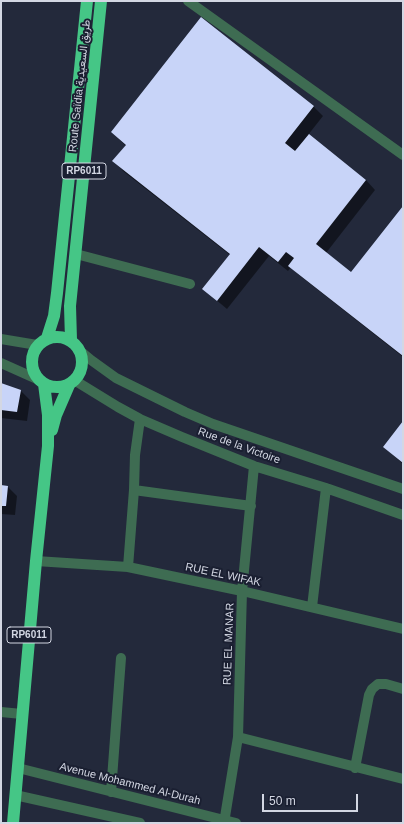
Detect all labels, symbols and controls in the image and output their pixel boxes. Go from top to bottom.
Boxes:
street label: Route Saïdia طريق السعيدية [66,19,94,153]
road number: RP6011 [62,163,106,179]
street label: Rue de la Victoire [196,425,282,467]
street label: RUE EL WIFAK [184,561,262,589]
street label: RUE EL MANAR [221,603,237,685]
road number: RP6011 [7,627,51,643]
street label: Avenue Mohammed Al-Durah [58,760,202,808]
scale bar [264,786,360,812]
text: 50 m [269,794,296,808]

